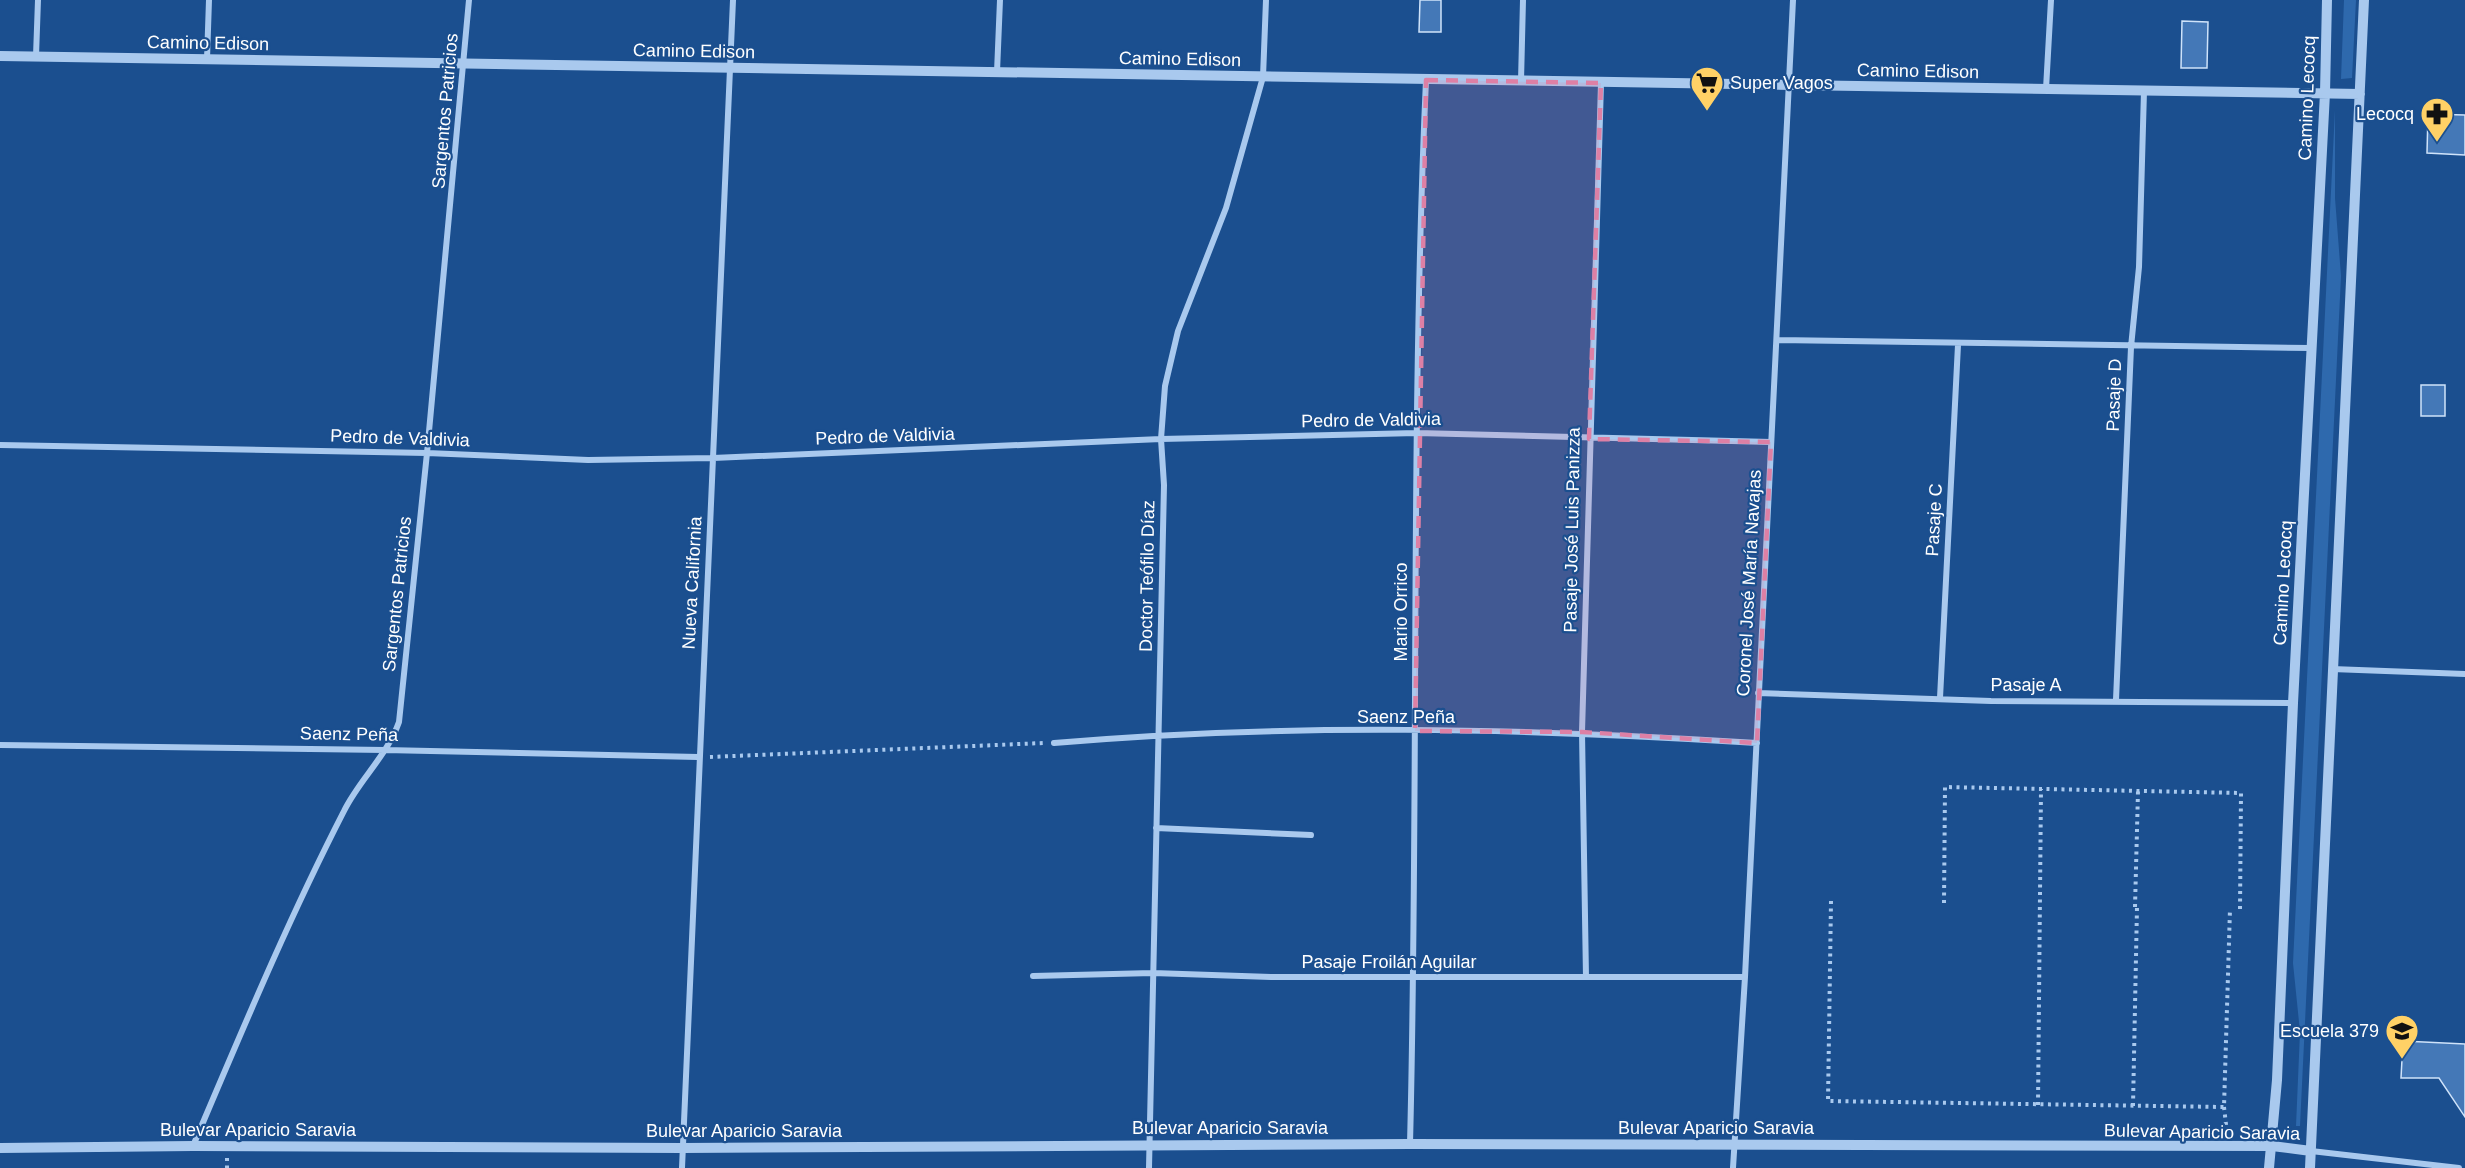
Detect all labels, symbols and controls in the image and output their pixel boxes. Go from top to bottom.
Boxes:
street label: Camino Edison [147,32,269,54]
street label: Sargentos Patricios [428,32,462,190]
street label: Camino Lecocq [2295,35,2319,161]
street label: Camino Edison [633,40,755,62]
street label: Camino Edison [1119,48,1241,70]
street label: Camino Edison [1857,60,1979,82]
supermarket icon: Super Vagos [1689,65,1725,112]
place label: Super Vagos [1730,73,1833,93]
pharmacy icon: Lecocq [2419,96,2455,143]
place label: Lecocq [2356,104,2414,124]
street label: Pasaje D [2103,358,2125,432]
street label: Pedro de Valdivia [1301,409,1442,431]
street label: Pedro de Valdivia [815,424,956,448]
street label: Pedro de Valdivia [330,426,471,450]
street label: Pasaje José Luis Panizza [1560,426,1584,633]
street label: Coronel José María Navajas [1733,469,1765,697]
street label: Pasaje C [1922,483,1946,557]
street label: Doctor Teófilo Díaz [1136,500,1158,652]
street label: Sargentos Patricios [379,515,415,673]
street label: Nueva California [679,515,706,650]
street label: Camino Lecocq [2270,520,2296,646]
street label: Mario Orrico [1391,562,1411,662]
street label: Pasaje A [1990,675,2062,695]
street label: Saenz Peña [1357,707,1456,727]
street label: Saenz Peña [300,723,399,745]
street label: Pasaje Froilán Aguilar [1301,952,1477,972]
school or university icon: Escuela 379 [2384,1013,2420,1060]
place label: Escuela 379 [2280,1021,2379,1041]
street label: Bulevar Aparicio Saravia [1132,1118,1329,1138]
street label: Bulevar Aparicio Saravia [1618,1118,1815,1138]
street label: Bulevar Aparicio Saravia [160,1120,357,1140]
street label: Bulevar Aparicio Saravia [2104,1120,2301,1144]
street label: Bulevar Aparicio Saravia [646,1121,843,1141]

